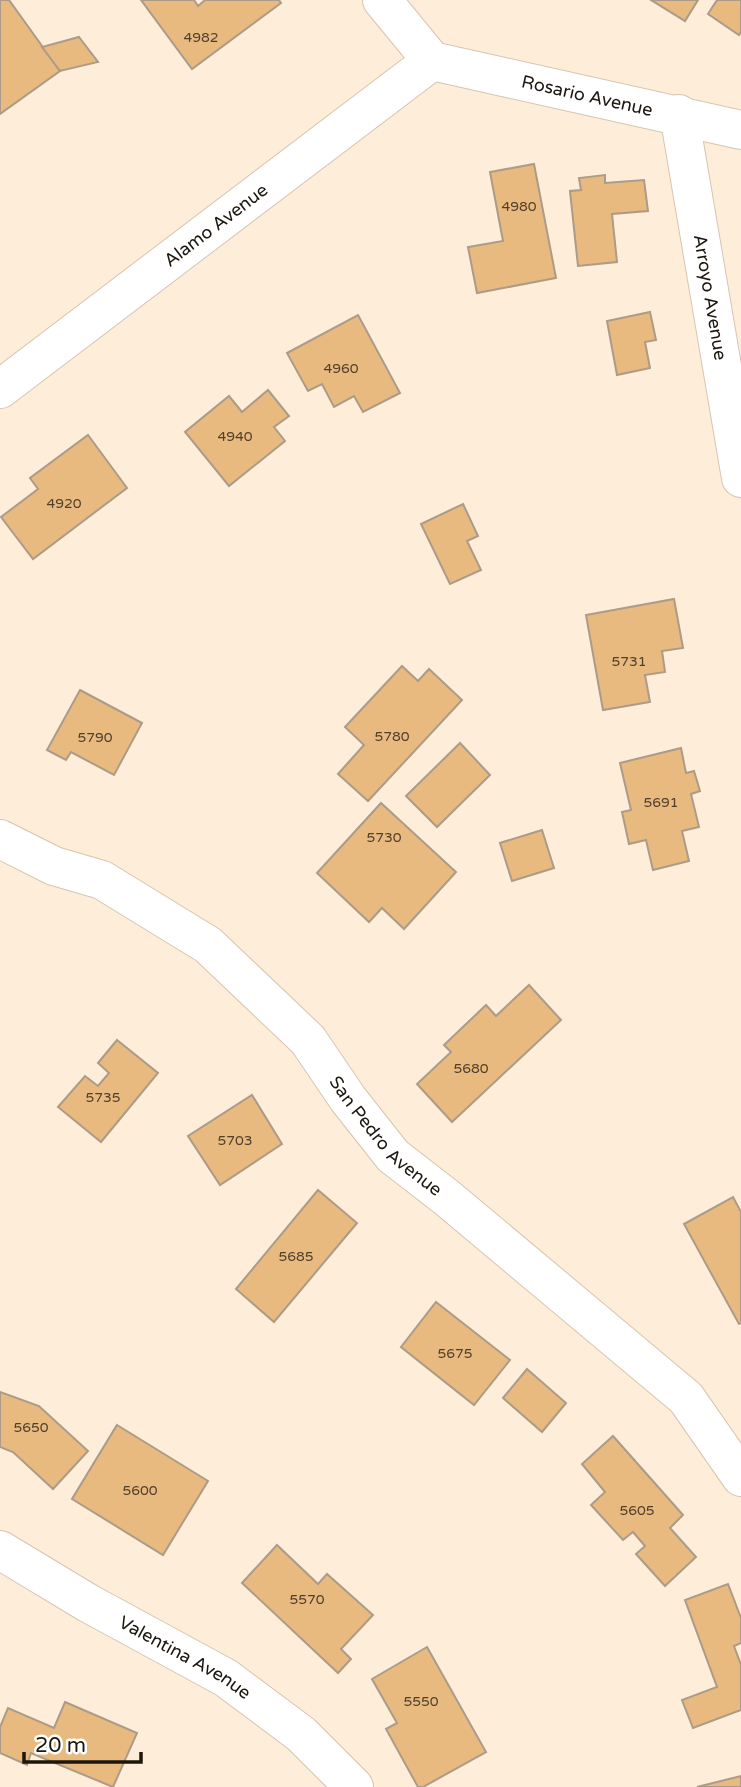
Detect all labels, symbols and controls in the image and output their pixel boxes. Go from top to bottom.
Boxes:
house number: 4982 [183,29,219,46]
street label: Rosario Avenue [519,70,655,121]
street label: Alamo Avenue [160,179,272,272]
house number: 4980 [501,198,537,215]
street label: Arroyo Avenue [689,233,732,362]
house number: 4960 [323,360,359,377]
house number: 4940 [217,428,253,445]
house number: 4920 [46,495,82,512]
house number: 5731 [611,653,647,670]
house number: 5780 [374,728,410,745]
house number: 5790 [77,729,113,746]
house number: 5691 [643,794,679,811]
house number: 5730 [366,829,402,846]
house number: 5680 [453,1060,489,1077]
street label: San Pedro Avenue [325,1072,446,1201]
house number: 5735 [85,1089,121,1106]
house number: 5703 [217,1132,253,1149]
house number: 5685 [278,1248,314,1265]
house number: 5675 [437,1345,473,1362]
house number: 5650 [13,1419,49,1436]
house number: 5600 [122,1482,158,1499]
house number: 5605 [619,1502,655,1519]
house number: 5570 [289,1591,325,1608]
street label: Valentina Avenue [115,1611,255,1704]
house number: 5550 [403,1693,439,1710]
scale bar [24,1720,142,1764]
text: 20 m [35,1733,86,1758]

